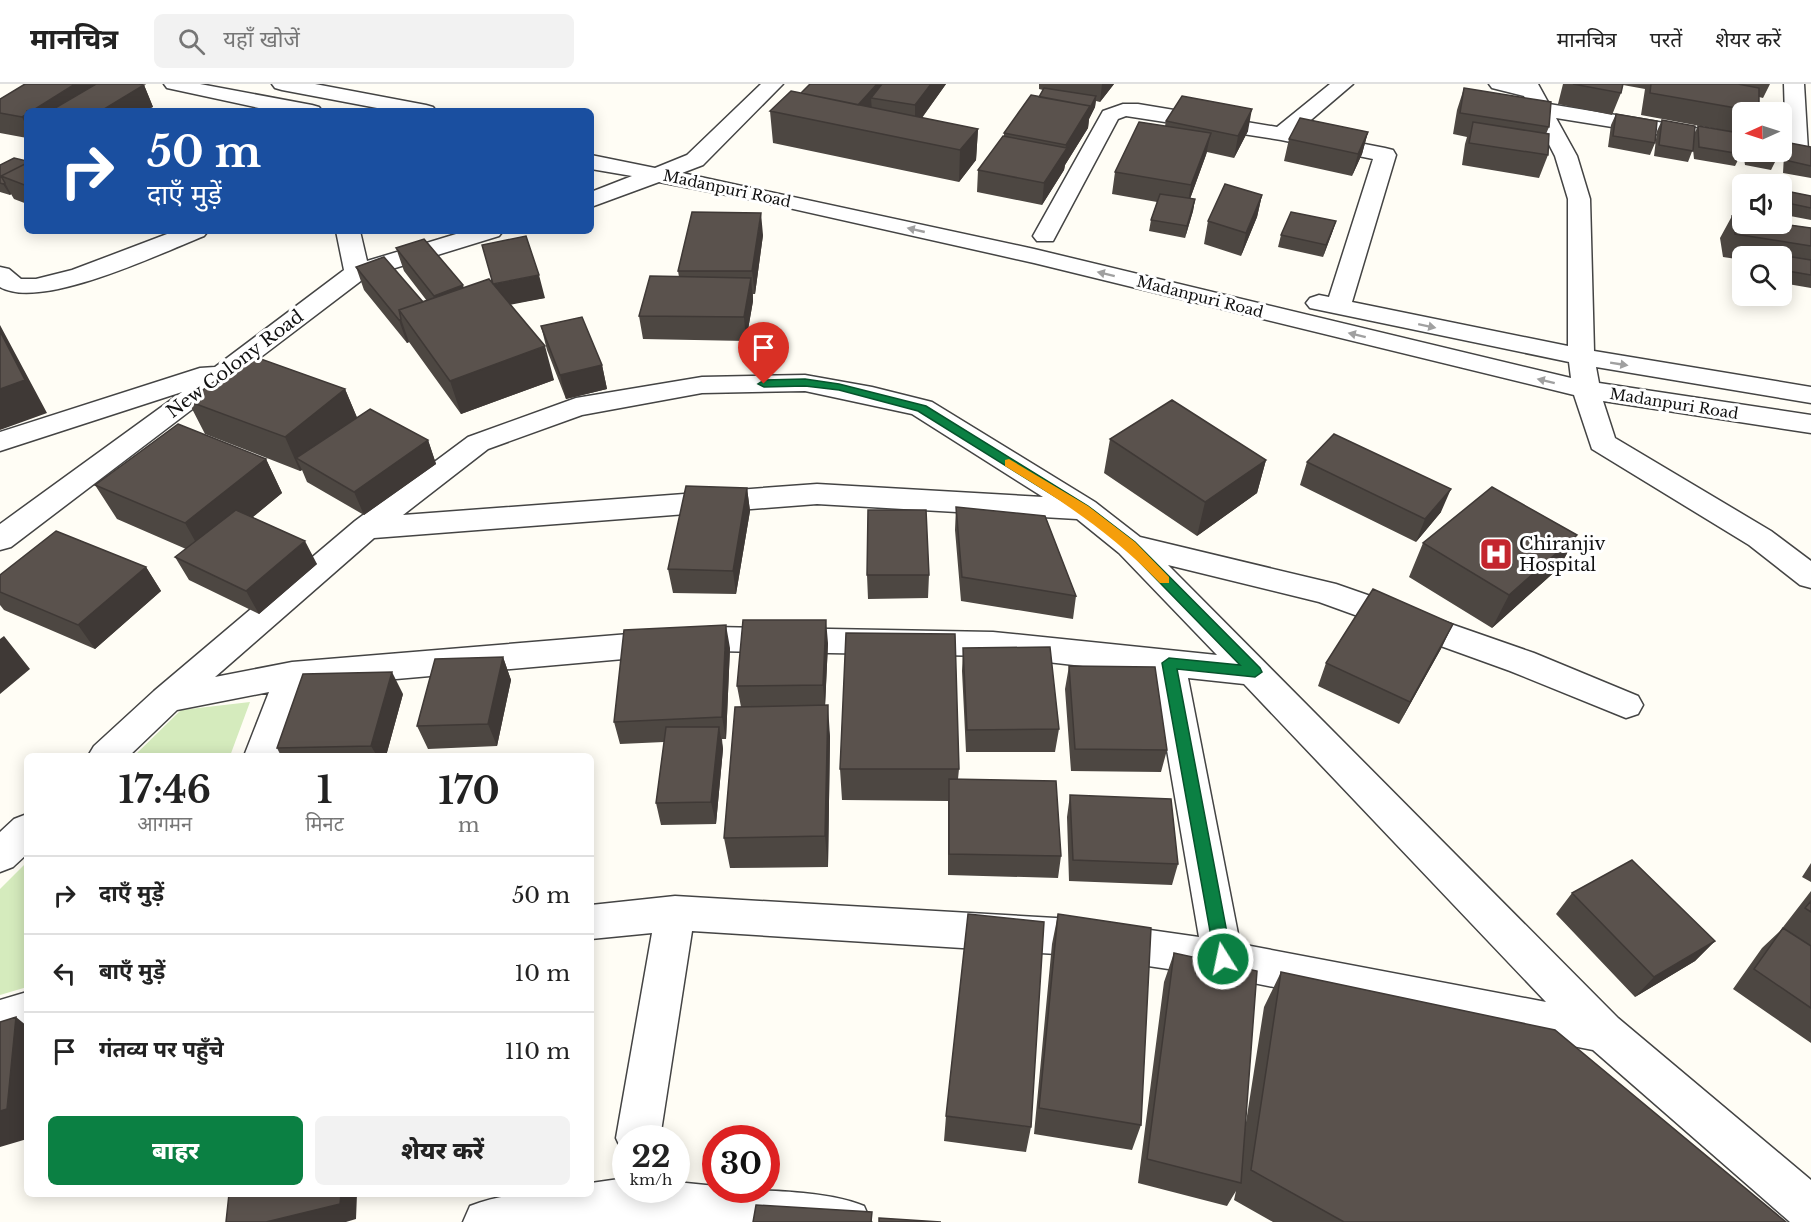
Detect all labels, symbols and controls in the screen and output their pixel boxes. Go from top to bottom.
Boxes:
search box [154,14,574,68]
text: मानचित्र [30,22,118,57]
icon: search [175,25,208,58]
text: यहाँ खोजें [223,26,300,53]
text: मानचित्र [1557,27,1617,53]
text: परतें [1650,27,1682,53]
text: शेयर करें [1715,27,1781,53]
north arrow [1732,102,1792,162]
map controls [1732,102,1792,306]
text: 50 m [147,126,261,178]
icon: right [48,132,126,210]
street label: Madanpuri Road [661,166,793,211]
button: sound [1732,174,1792,234]
text: दाएँ मुड़ें [147,178,222,211]
one-way arrow [907,224,925,234]
button: search [1732,246,1792,306]
one-way arrow [1097,268,1115,278]
street label: Madanpuri Road [1135,272,1266,321]
street label: New Colony Road [162,305,308,423]
pin [738,322,789,384]
one-way arrow [1418,322,1437,331]
one-way arrow [1347,330,1366,340]
icon: arrive [747,331,780,364]
one-way arrow [1609,359,1628,368]
one-way arrow [1537,375,1555,385]
street label: Madanpuri Road [1608,384,1740,423]
place label: Chiranjiv Hospital [1519,533,1605,576]
hospital icon: Chiranjiv Hospital [1478,536,1514,572]
text: 17:46 [118,768,211,813]
text: 1 [317,768,332,813]
text: 170 [438,769,500,814]
text: आगमन [137,812,192,836]
text: मिनट [305,812,344,836]
text: m [458,813,480,837]
icon: right [48,879,81,912]
text: दाएँ मुड़ें [99,880,164,907]
text: 50 m [512,882,570,909]
position arrow [1191,927,1255,991]
icon: left [48,957,81,990]
text: बाएँ मुड़ें [99,958,165,985]
text: 10 m [515,960,570,987]
icon: arrive [48,1035,81,1068]
text: गंतव्य पर पहुँचे [99,1036,224,1063]
text: 110 m [505,1038,570,1065]
button: बाहर [48,1116,303,1185]
button: शेयर करें [315,1116,570,1185]
speed limit sign: 30 [702,1125,780,1203]
text: 22 [631,1138,671,1175]
text: km/h [630,1170,672,1189]

